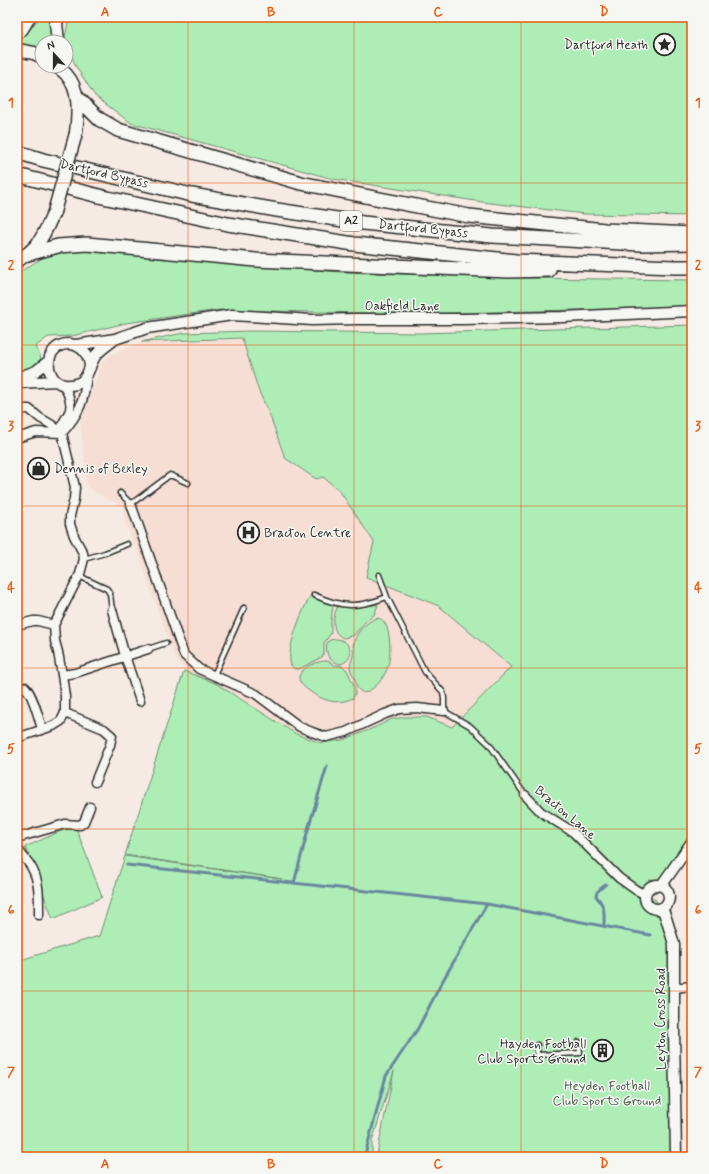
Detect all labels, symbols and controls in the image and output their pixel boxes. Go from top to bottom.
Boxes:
text: A [101,4,109,21]
text: B [267,4,276,21]
text: C [433,4,443,21]
text: D [600,4,609,21]
place icon: Dartford Heath [651,32,677,58]
north arrow [34,34,74,74]
place label: Dartford Heath [564,37,648,56]
text: N [45,38,57,53]
text: 1 [8,95,14,112]
text: 1 [695,95,701,112]
street label: Dartford Bypass [58,156,150,194]
road number: A2 [340,211,362,231]
street label: Dartford Bypass [377,216,469,244]
text: 2 [8,257,15,274]
text: 2 [695,257,702,274]
street label: Oakfield Lane [365,298,439,315]
text: 3 [8,418,14,435]
text: 3 [695,418,701,435]
shop icon: Dennis of Bexley [25,456,51,482]
place label: Dennis of Bexley [54,461,148,478]
hospital icon: Bracton Centre [236,520,262,546]
place label: Bracton Centre [264,525,351,542]
text: 4 [7,580,15,597]
text: 4 [694,580,702,597]
text: 5 [7,741,15,758]
text: 5 [694,741,702,758]
street label: Bracton Lane [531,782,599,844]
text: 6 [8,902,15,919]
text: 6 [695,902,702,919]
street label: Leyton Cross Road [653,968,670,1070]
place label: Hayden Football Club Sports Ground [477,1036,586,1068]
building icon: Hayden Football Club Sports Ground [589,1038,615,1064]
text: 7 [7,1064,15,1081]
text: 7 [694,1064,702,1081]
park label: Heyden Football Club Sports Ground [553,1078,661,1110]
text: A [101,1156,109,1173]
text: B [267,1156,276,1173]
text: C [433,1156,443,1173]
text: D [600,1156,609,1173]

